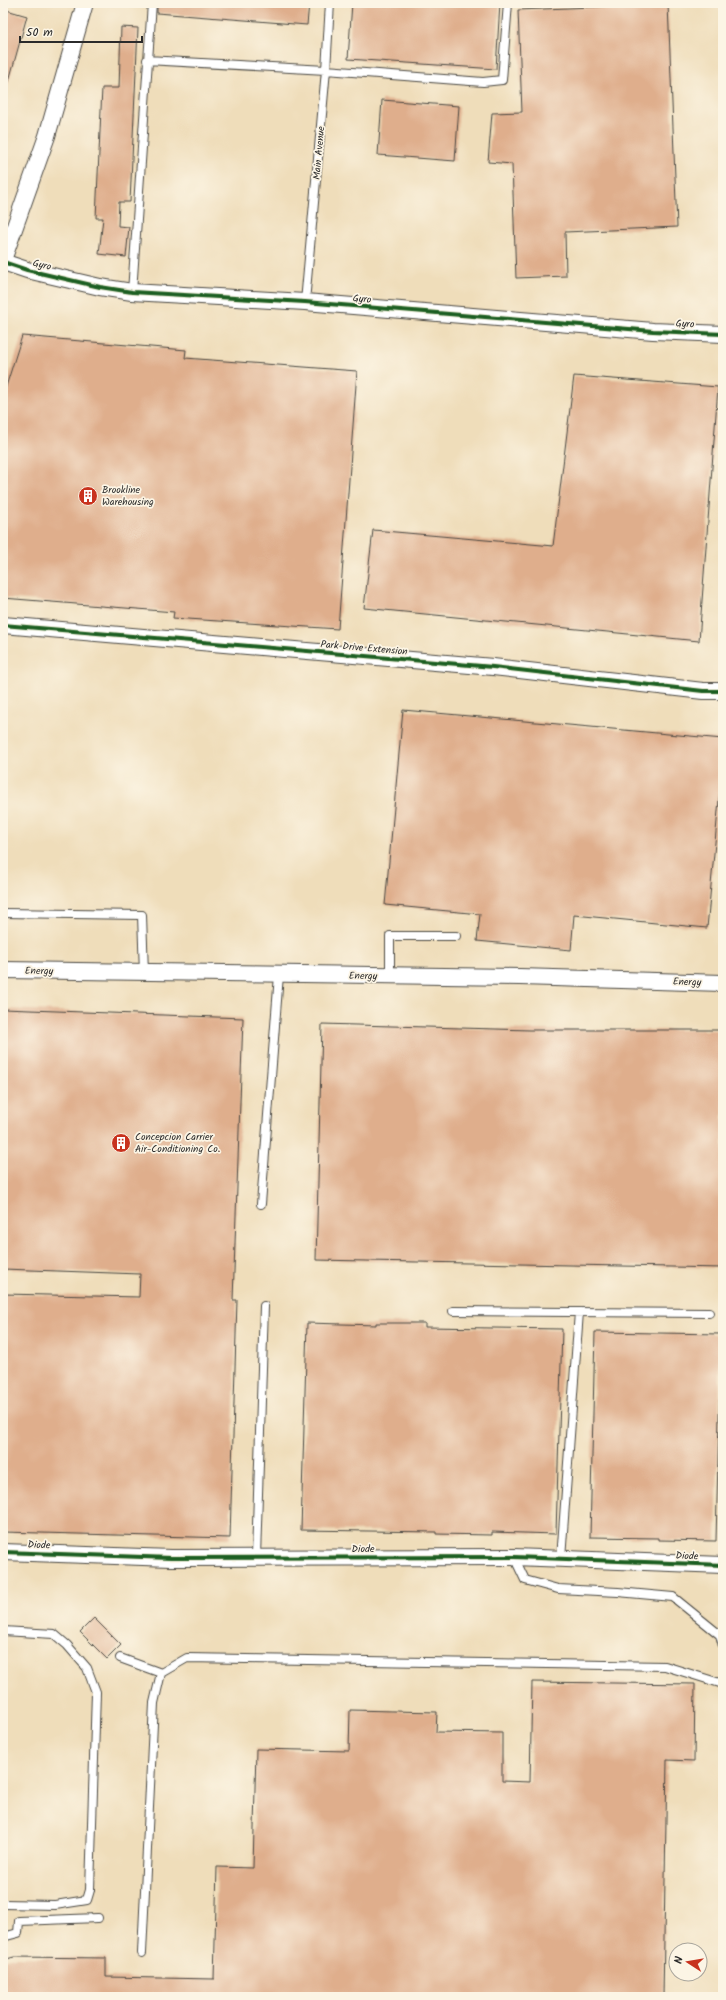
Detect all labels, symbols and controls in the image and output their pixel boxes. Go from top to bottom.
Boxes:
scale bar [20,18,142,44]
text: 50 m [26,23,53,42]
street label: Main Avenue [309,125,329,180]
street label: Gyro [31,255,53,275]
street label: Gyro [352,290,372,308]
street label: Gyro [675,316,695,333]
place label: Brookline Warehousing [102,482,154,510]
building icon: Brookline Warehousing [77,485,99,507]
street label: Park Drive Extension [320,636,408,660]
street label: Energy [25,963,54,979]
street label: Energy [349,968,378,984]
street label: Energy [673,974,702,991]
place label: Concepcion Carrier Air-Conditioning Co. [135,1129,220,1157]
building icon: Concepcion Carrier Air-Conditioning Co. [110,1132,132,1154]
street label: Diode [27,1537,51,1553]
street label: Diode [352,1541,375,1557]
street label: Diode [675,1548,699,1564]
north arrow [668,1942,708,1982]
text: N [670,1955,689,1965]

